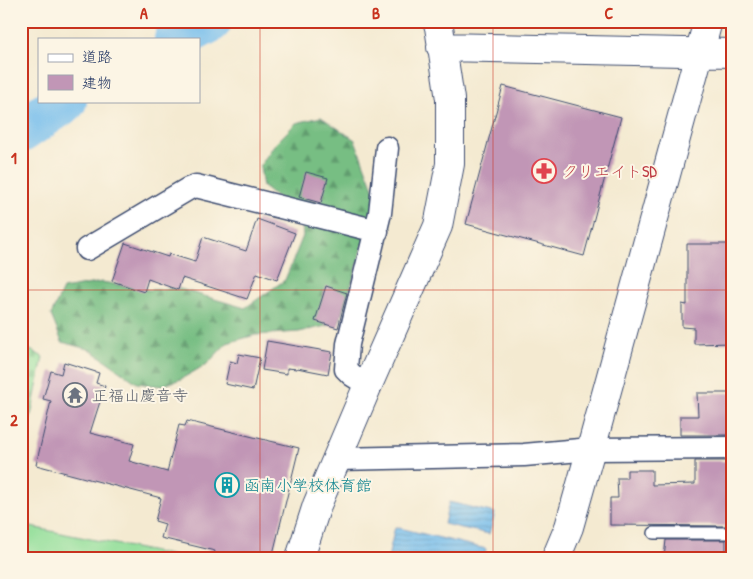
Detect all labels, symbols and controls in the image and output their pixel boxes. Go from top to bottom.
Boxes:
text: A [140,2,148,24]
text: B [372,2,380,24]
text: C [605,2,614,24]
legend [38,38,200,102]
text: 道路 [82,46,112,67]
text: 建物 [82,72,112,93]
text: 1 [11,147,17,169]
pharmacy icon: クリエイトSD [531,158,557,184]
place label: クリエイトSD [562,160,657,182]
temple icon: 正福山慶音寺 [62,382,88,408]
place label: 正福山慶音寺 [92,384,188,406]
text: 2 [10,409,18,431]
building icon: 函南小学校体育館 [214,472,240,498]
place label: 函南小学校体育館 [244,474,372,496]

